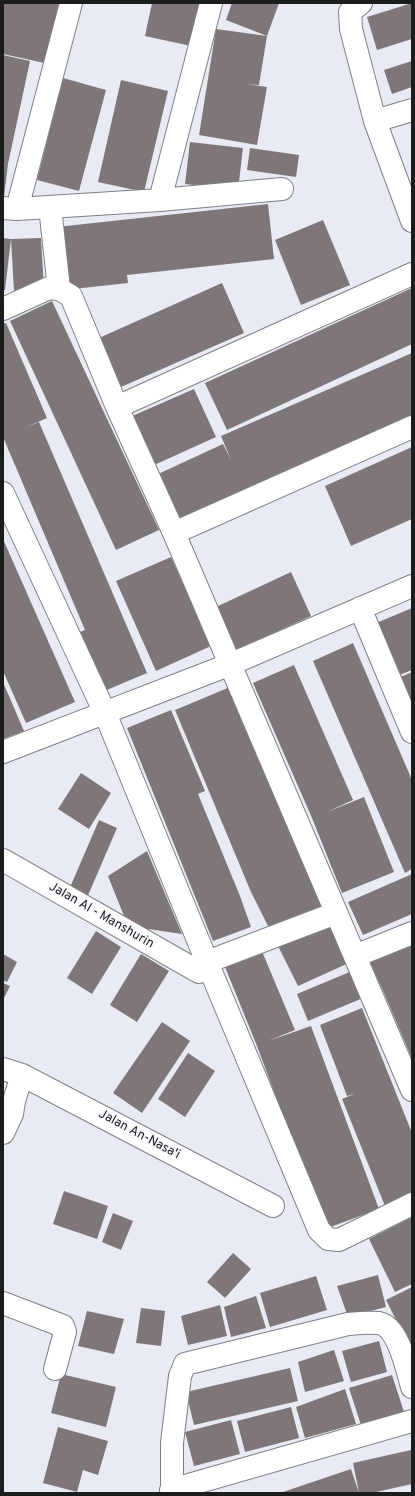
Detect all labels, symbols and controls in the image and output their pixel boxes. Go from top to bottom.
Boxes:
street label: Jalan Al - Manshurin [46,879,156,953]
street label: Jalan An-Nasa'i [95,1107,183,1163]

